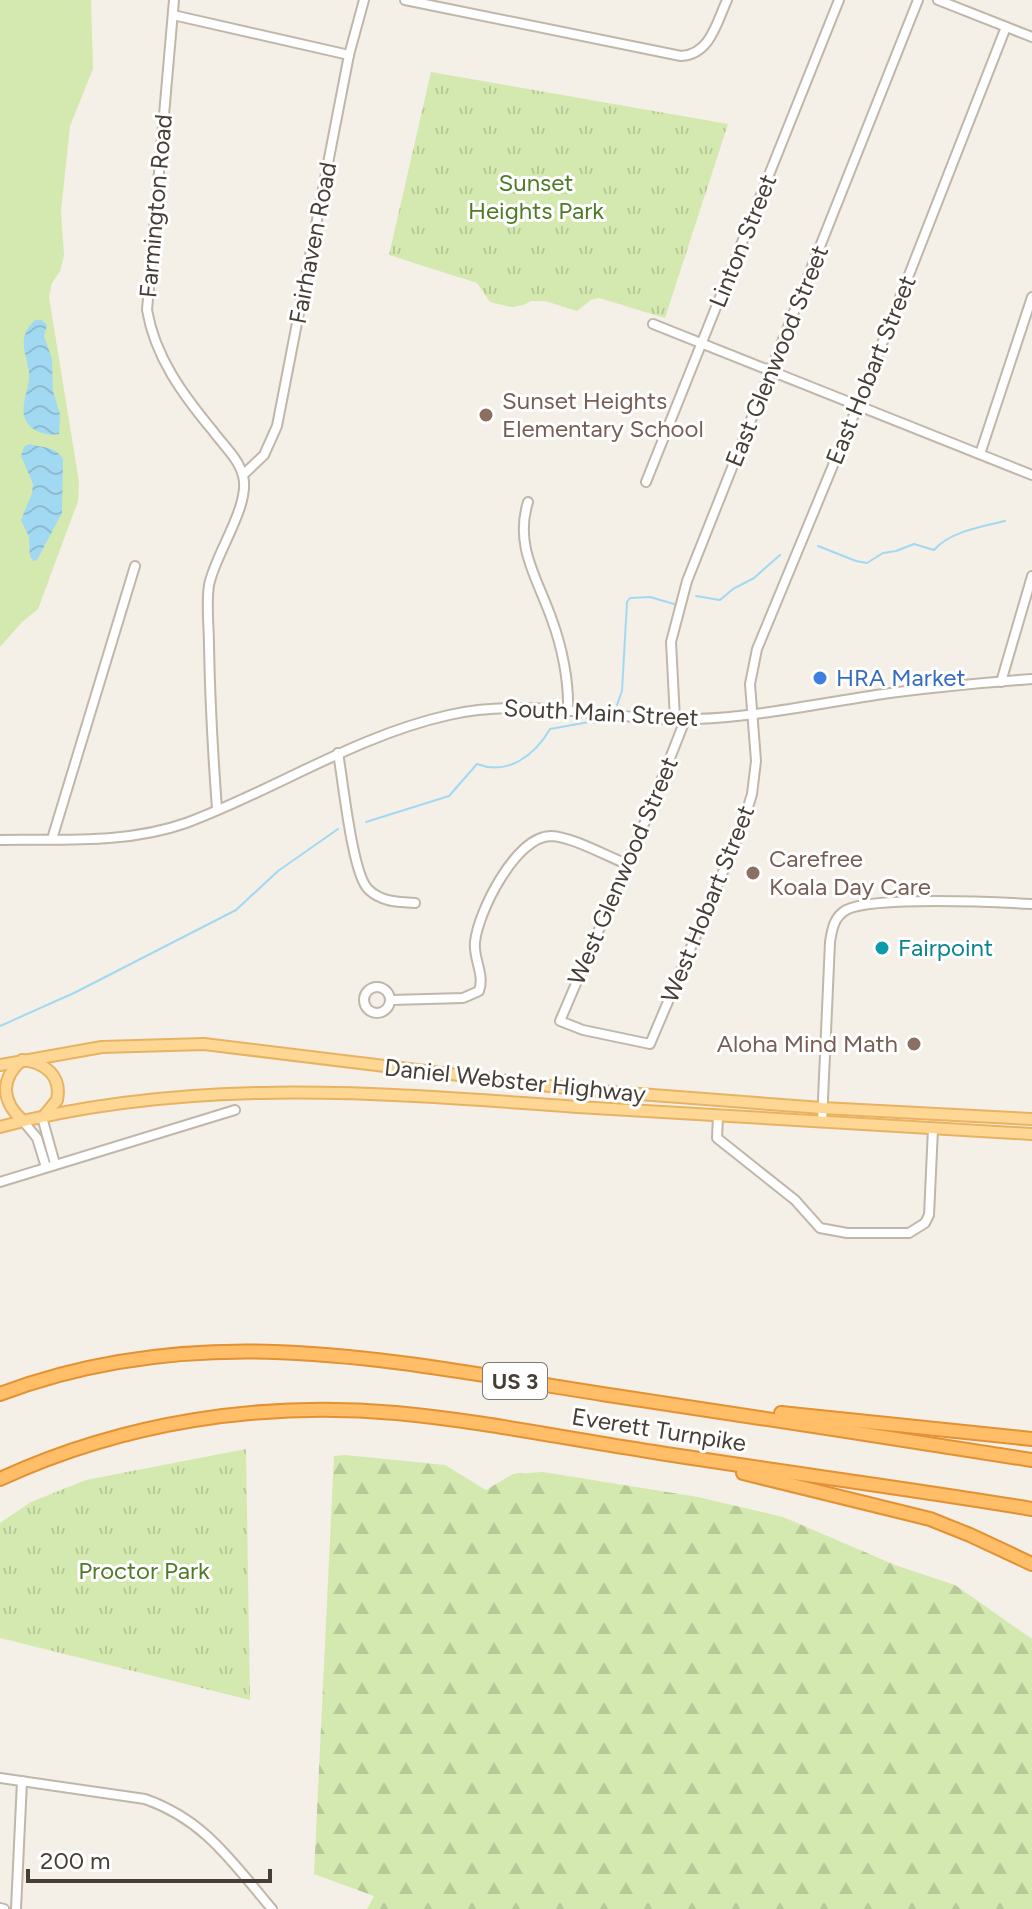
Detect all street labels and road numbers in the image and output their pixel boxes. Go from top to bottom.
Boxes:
street label: Farmington Road [133,113,178,299]
street label: Fairhaven Road [283,160,342,326]
street label: Linton Street [703,170,782,312]
street label: East Glenwood Street [719,241,834,471]
street label: East Hobart Street [819,271,922,469]
street label: South Main Street [503,693,699,732]
street label: West Glenwood Street [561,752,684,989]
street label: West Hobart Street [655,801,760,1007]
street label: Daniel Webster Highway [383,1052,648,1109]
road number: US 3 [483,1363,547,1399]
street label: Everett Turnpike [570,1401,748,1458]

